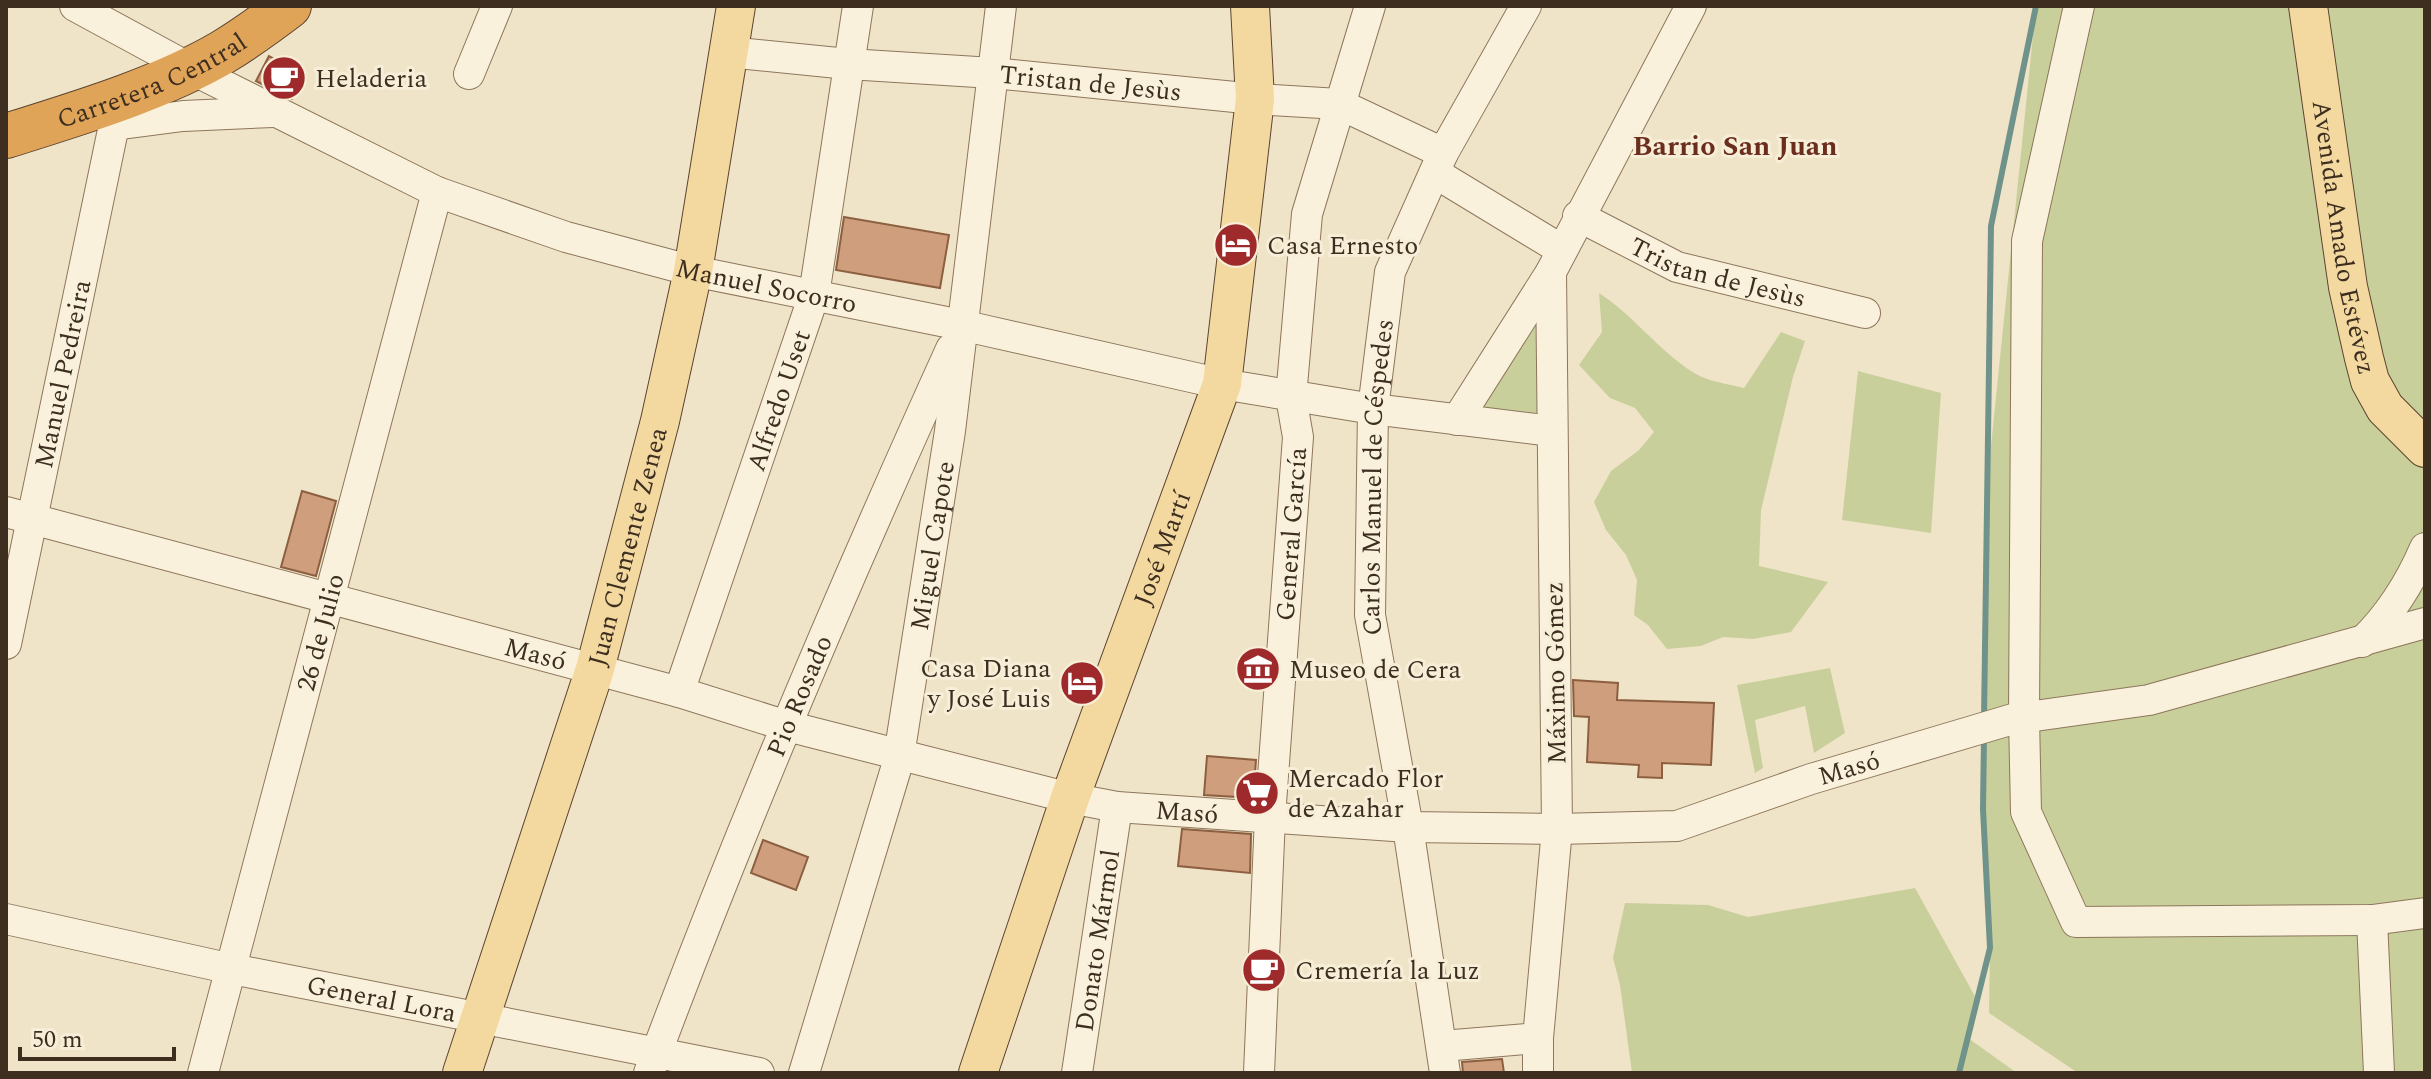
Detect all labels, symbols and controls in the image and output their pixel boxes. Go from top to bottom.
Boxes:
street label: Carretera Central [52,23,255,140]
cafe icon: Heladeria [260,54,308,102]
street label: Tristan de Jesùs [998,55,1183,113]
place label: Heladeria [315,59,428,99]
street label: Avenida Amado Estévez [2301,98,2386,379]
district label: Barrio San Juan [1633,125,1838,168]
hotel icon: Casa Ernesto [1212,221,1260,269]
place label: Casa Ernesto [1267,226,1418,266]
street label: Tristan de Jesùs [1622,227,1810,319]
street label: Manuel Socorro [671,248,860,325]
street label: Manuel Pedreira [24,276,102,472]
street label: Carlos Manuel de Céspedes [1351,317,1405,639]
street label: Alfredo Uset [736,325,822,477]
street label: Juan Clemente Zenea [578,422,679,671]
street label: General García [1266,446,1318,622]
street label: Miguel Capote [900,458,966,633]
street label: José Martí [1123,484,1203,612]
street label: 26 de Julio [286,569,356,696]
street label: Máximo Gómez [1534,581,1578,765]
street label: Masó [500,627,571,682]
street label: Pio Rosado [757,629,843,763]
museum icon: Museo de Cera [1234,645,1282,693]
place label: Casa Diana y José Luis [920,649,1051,719]
place label: Museo de Cera [1289,650,1462,690]
hotel icon: Casa Diana y José Luis [1058,659,1106,707]
street label: Masó [1813,741,1885,797]
place label: Mercado Flor de Azahar [1288,759,1444,829]
supermarket icon: Mercado Flor de Azahar [1233,769,1281,817]
street label: Masó [1154,791,1220,835]
street label: Donato Mármol [1064,847,1131,1034]
cafe icon: Cremería la Luz [1240,946,1288,994]
place label: Cremería la Luz [1295,951,1480,991]
street label: General Lora [303,965,460,1034]
scale bar [20,1011,174,1061]
text: 50 m [32,1022,83,1058]

